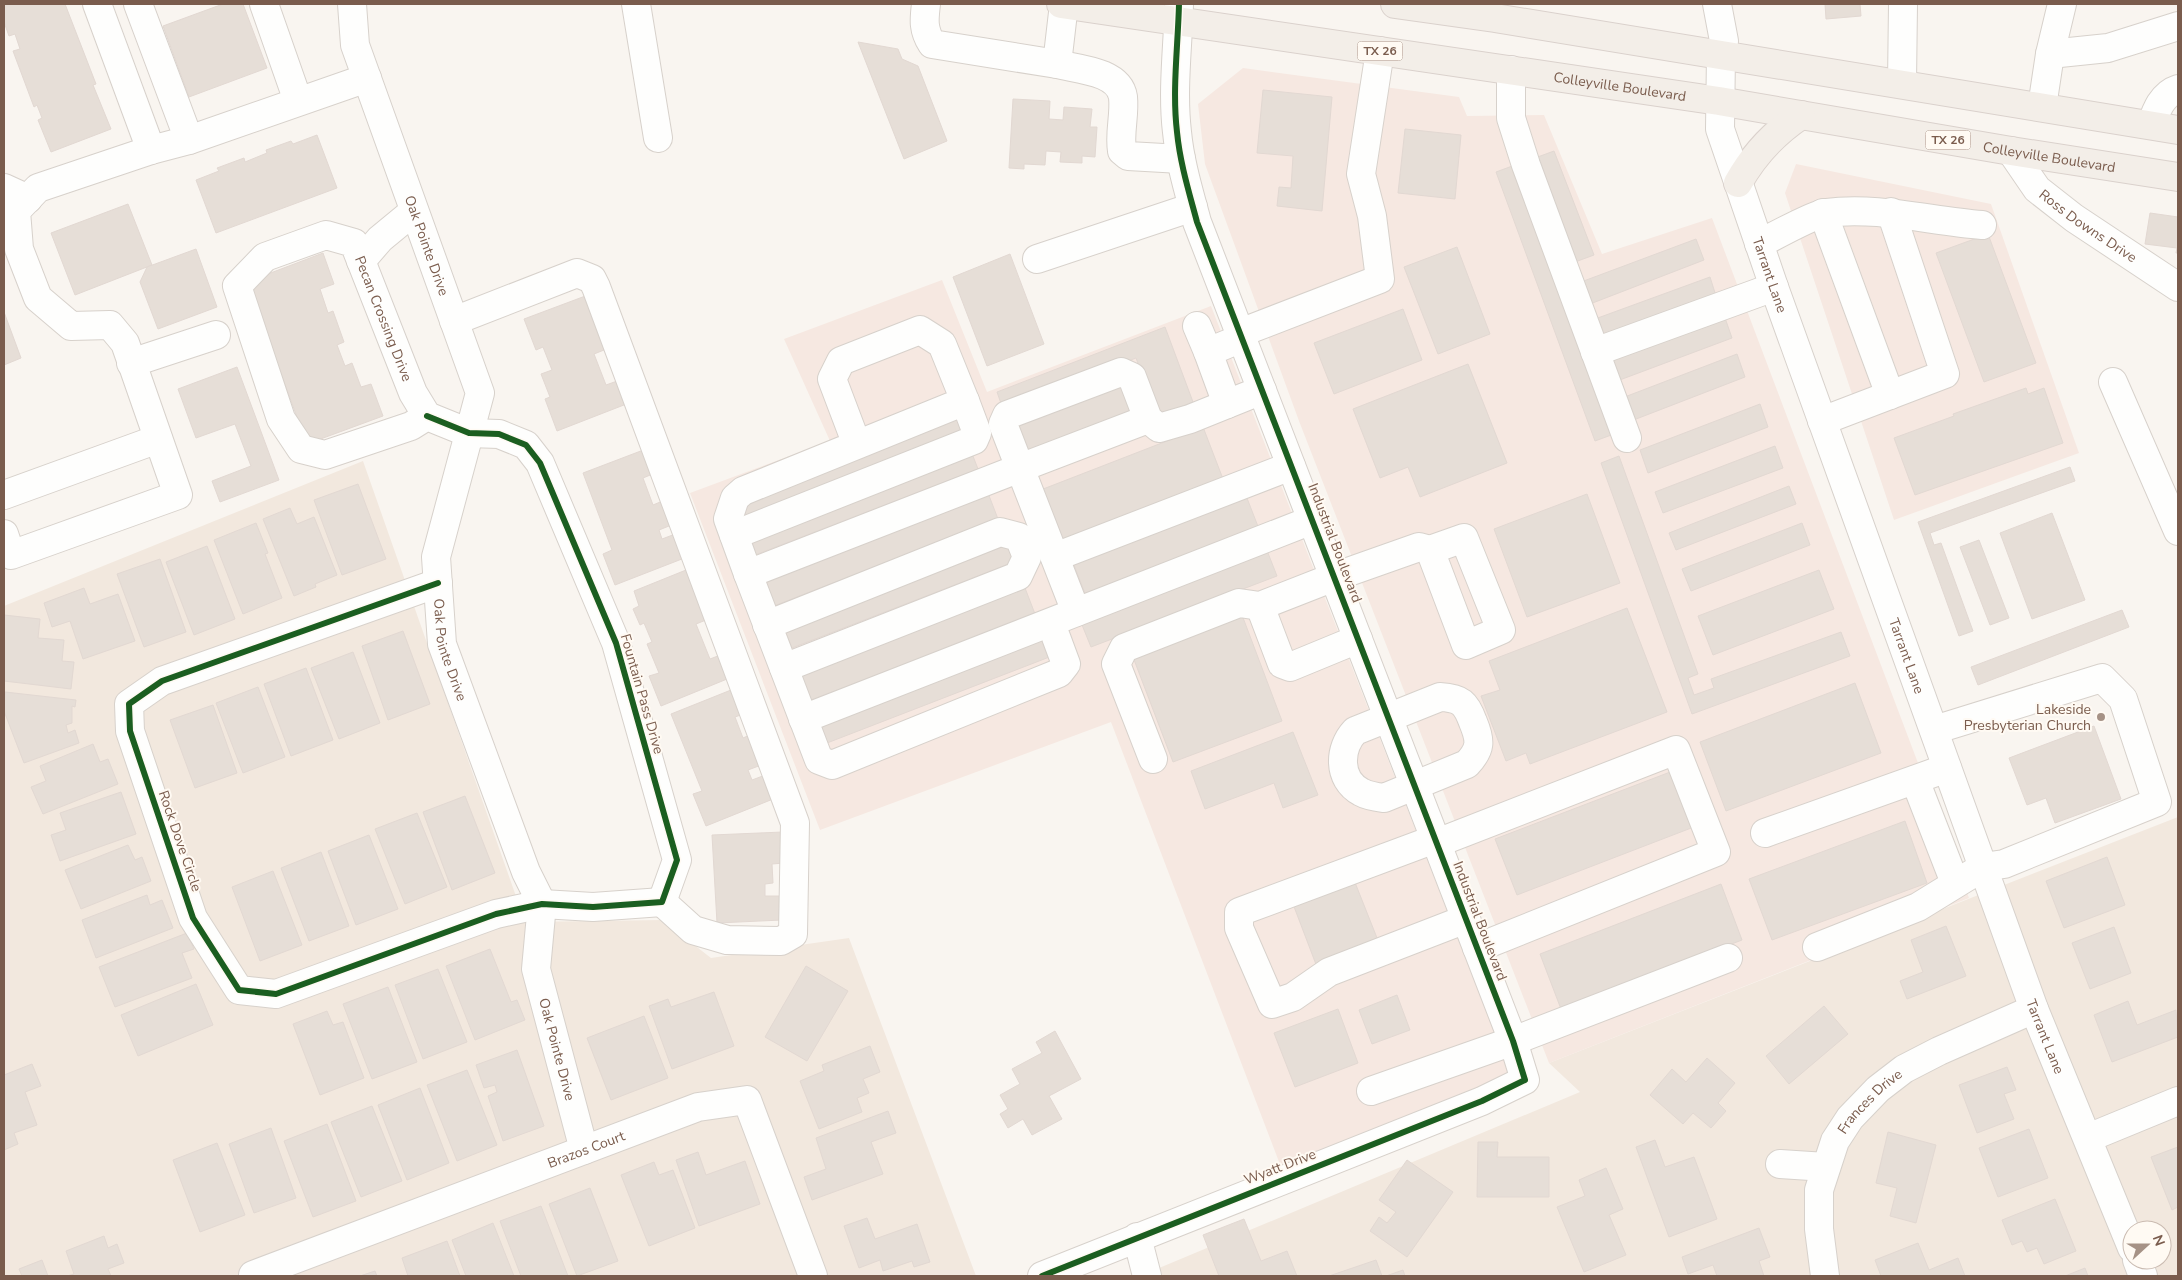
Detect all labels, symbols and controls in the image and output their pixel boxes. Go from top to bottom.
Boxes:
road number: TX 26 [1358,41,1402,60]
street label: Colleyville Boulevard [1552,67,1687,106]
road number: TX 26 [1926,130,1970,150]
street label: Colleyville Boulevard [1982,137,2117,177]
street label: Ross Downs Drive [2035,185,2141,267]
street label: Oak Pointe Drive [400,193,454,298]
street label: Tarrant Lane [1748,234,1792,315]
street label: Pecan Crossing Drive [350,253,417,384]
street label: Industrial Boulevard [1303,480,1367,606]
street label: Oak Pointe Drive [429,598,472,703]
street label: Tarrant Lane [1884,615,1929,696]
street label: Fountain Pass Drive [616,632,668,756]
place label: Lakeside Presbyterian Church [1964,700,2091,735]
marker: Lakeside Presbyterian Church [2095,711,2107,723]
street label: Rock Dove Circle [154,788,206,894]
street label: Industrial Boulevard [1448,858,1512,984]
street label: Oak Pointe Drive [535,996,580,1103]
street label: Tarrant Lane [2022,996,2069,1077]
street label: Frances Drive [1833,1064,1906,1137]
street label: Brazos Court [545,1126,627,1172]
street label: Wyatt Drive [1241,1145,1319,1189]
north arrow [2122,1220,2172,1270]
text: N [2148,1232,2169,1249]

